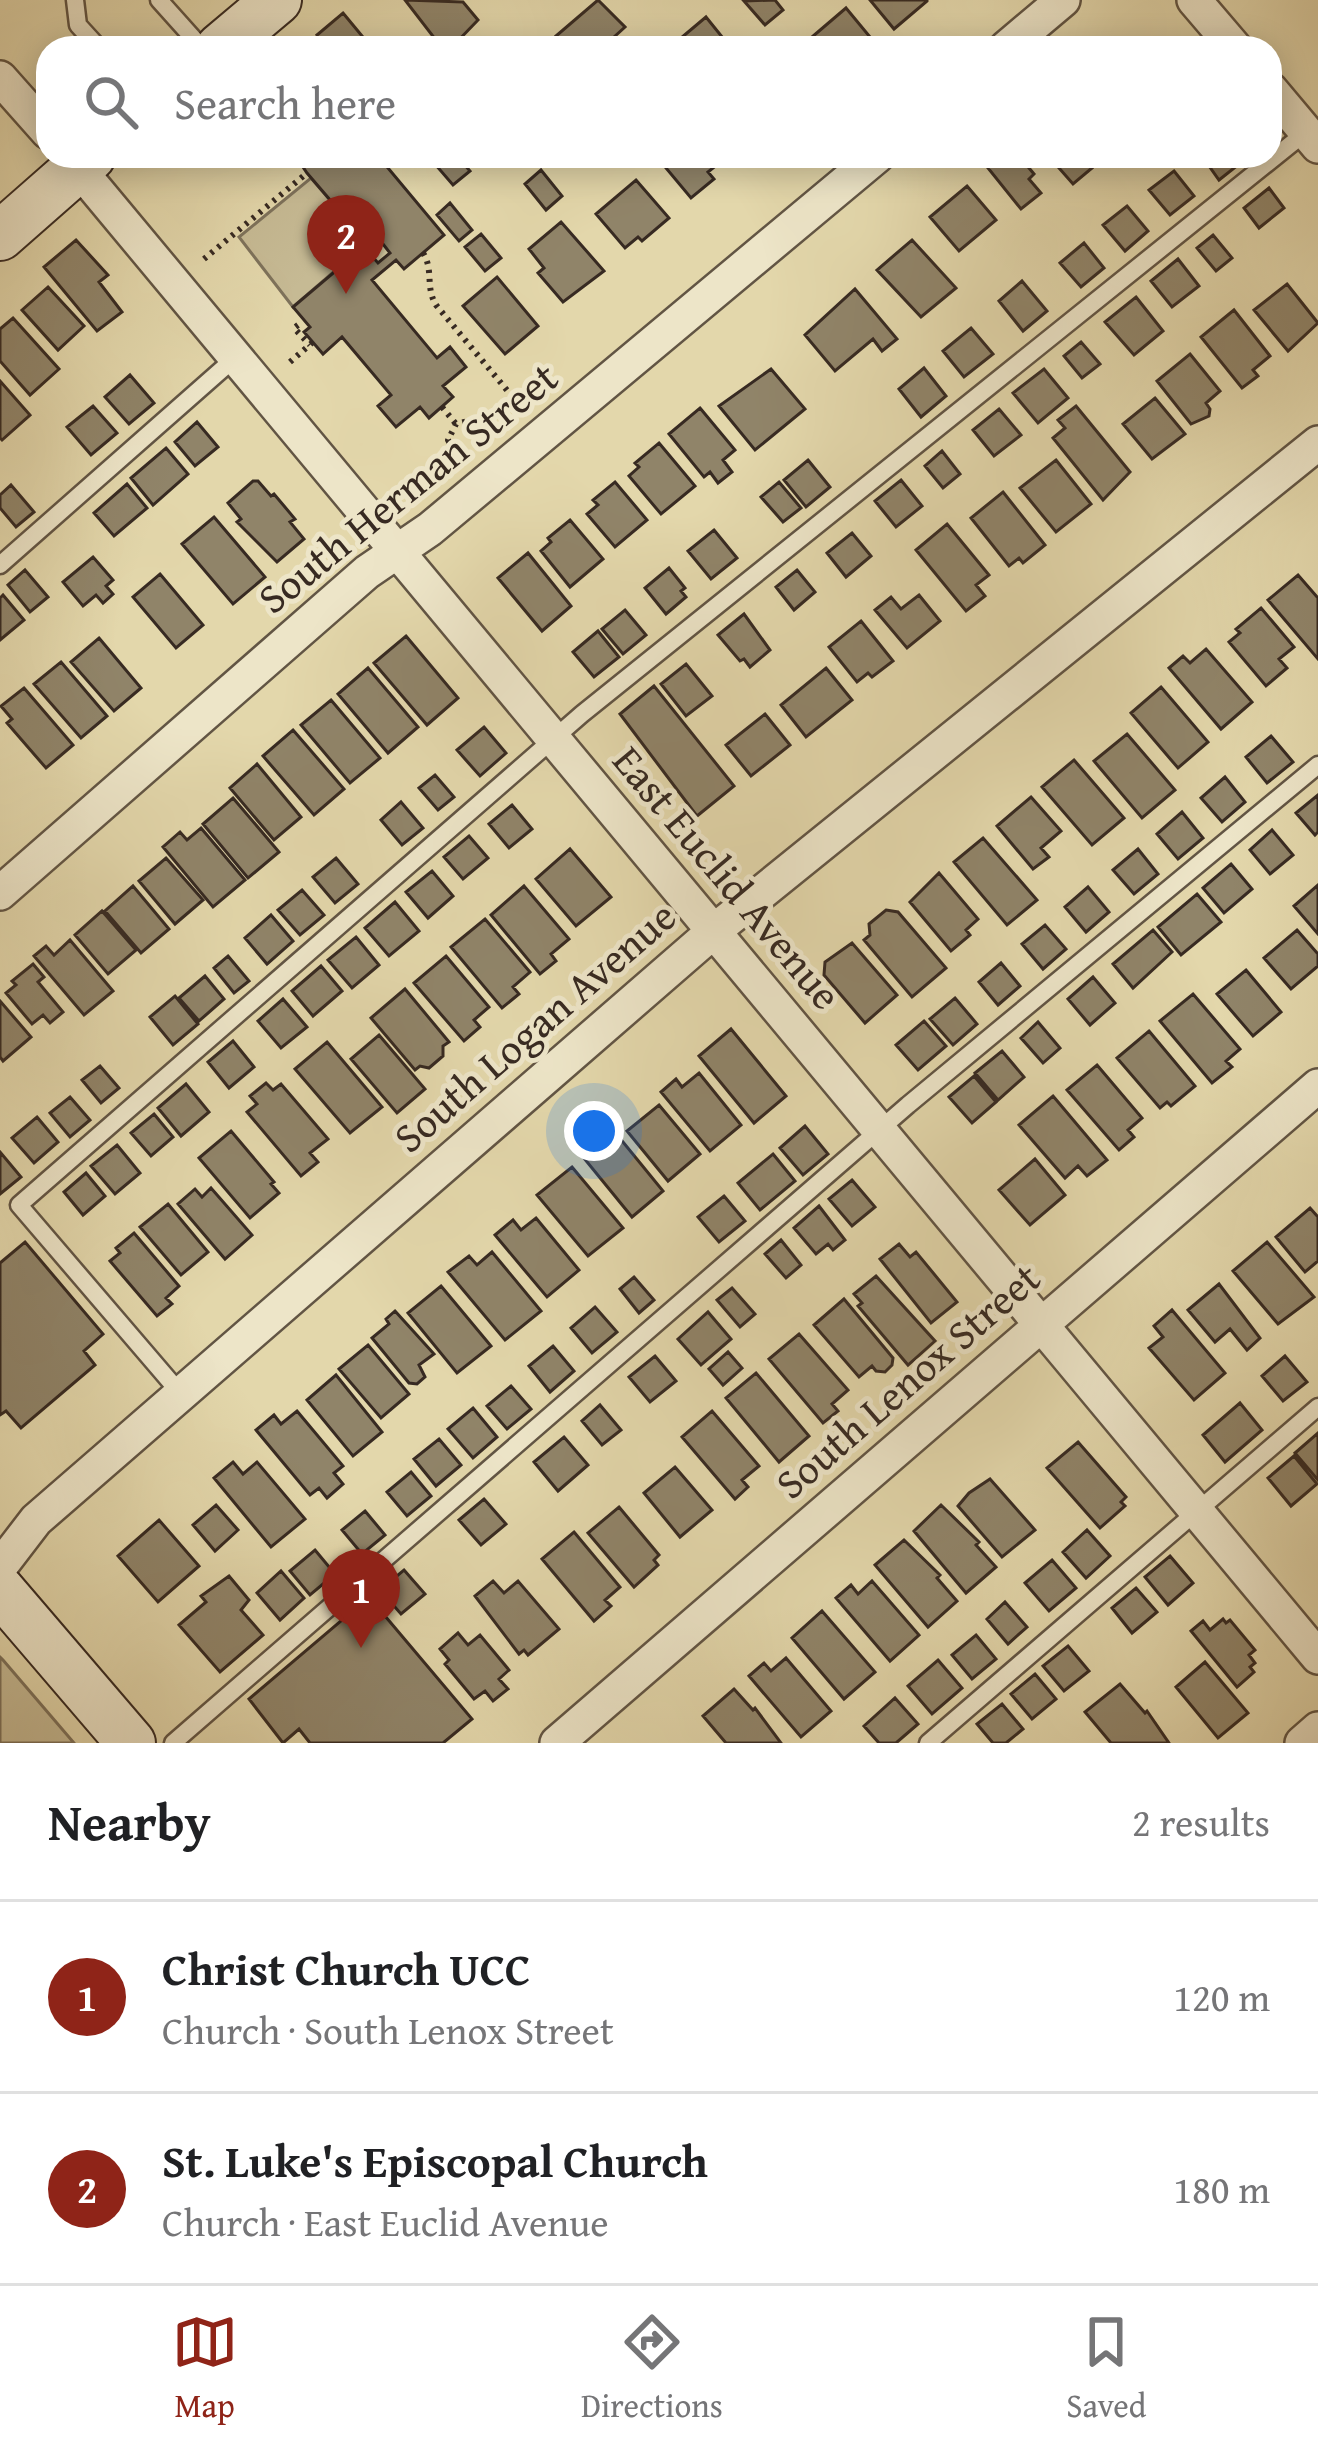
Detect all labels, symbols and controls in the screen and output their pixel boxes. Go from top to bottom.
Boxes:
search box [36,36,1282,168]
icon: search [78,69,144,135]
text: Search here [174,70,396,135]
pin: 2 [307,195,385,294]
street label: South Herman Street [244,347,570,627]
street label: East Euclid Avenue [599,732,857,1022]
street label: South Logan Avenue [379,886,689,1166]
your location [564,1101,624,1161]
street label: South Lenox Street [761,1247,1053,1512]
pin: 1 [322,1549,400,1648]
text: Nearby [48,1784,211,1859]
text: 2 results [1132,1793,1270,1850]
text: Christ Church UCC [162,1936,531,2001]
text: 1 [77,1968,97,2025]
text: 120 m [1173,1968,1270,2025]
text: Church · South Lenox Street [162,2001,614,2058]
text: St. Luke's Episcopal Church [162,2128,708,2193]
text: 2 [77,2160,97,2217]
text: 180 m [1173,2160,1270,2217]
text: Church · East Euclid Avenue [162,2193,609,2250]
tab: Map [172,2309,238,2429]
tab: Directions [581,2309,723,2429]
tab: Saved [1066,2309,1146,2429]

